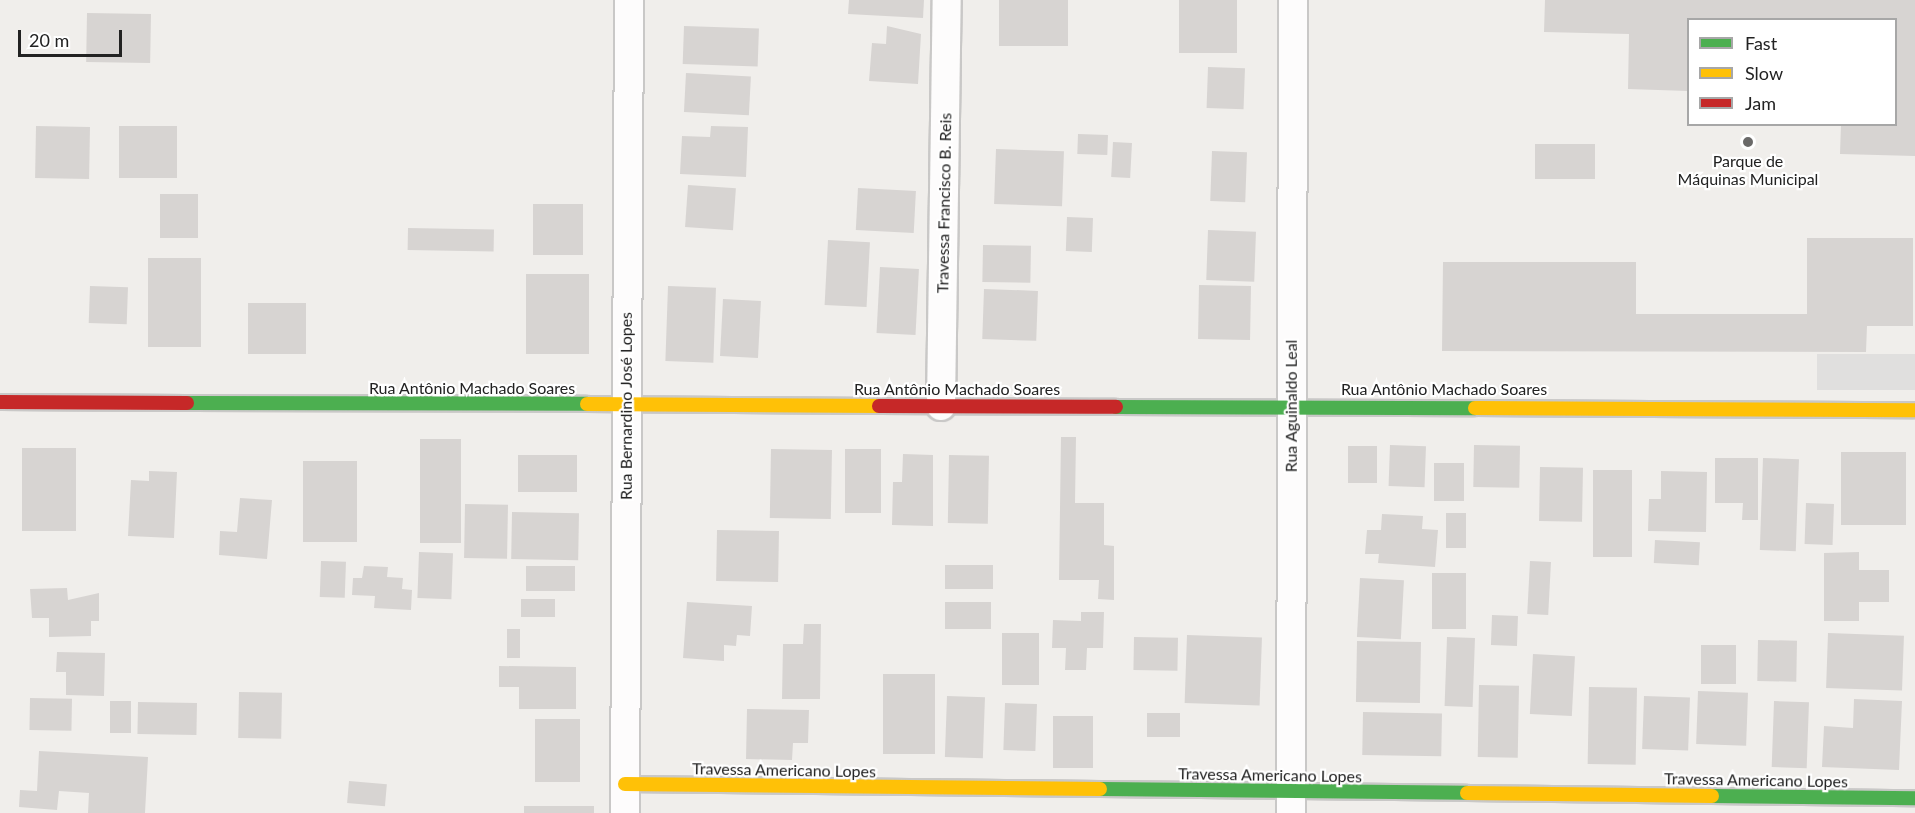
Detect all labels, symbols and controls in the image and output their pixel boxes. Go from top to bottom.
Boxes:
scale bar [21,18,124,56]
legend [1687,18,1897,126]
text: 20 m [29,29,69,51]
text: Fast [1745,32,1777,54]
text: Slow [1745,62,1783,84]
text: Jam [1745,92,1776,114]
street label: Travessa Francisco B. Reis [933,113,955,293]
marker: Parque de Máquinas Municipal [1741,135,1755,149]
place label: Parque de Máquinas Municipal [1678,151,1818,189]
street label: Rua Bernardino José Lopes [616,312,636,500]
street label: Rua Aguinaldo Leal [1281,339,1301,473]
street label: Rua Antônio Machado Soares [369,378,575,398]
street label: Rua Antônio Machado Soares [854,379,1060,399]
street label: Rua Antônio Machado Soares [1341,379,1547,399]
street label: Travessa Americano Lopes [692,759,876,781]
street label: Travessa Americano Lopes [1178,764,1362,786]
street label: Travessa Americano Lopes [1664,769,1848,791]

